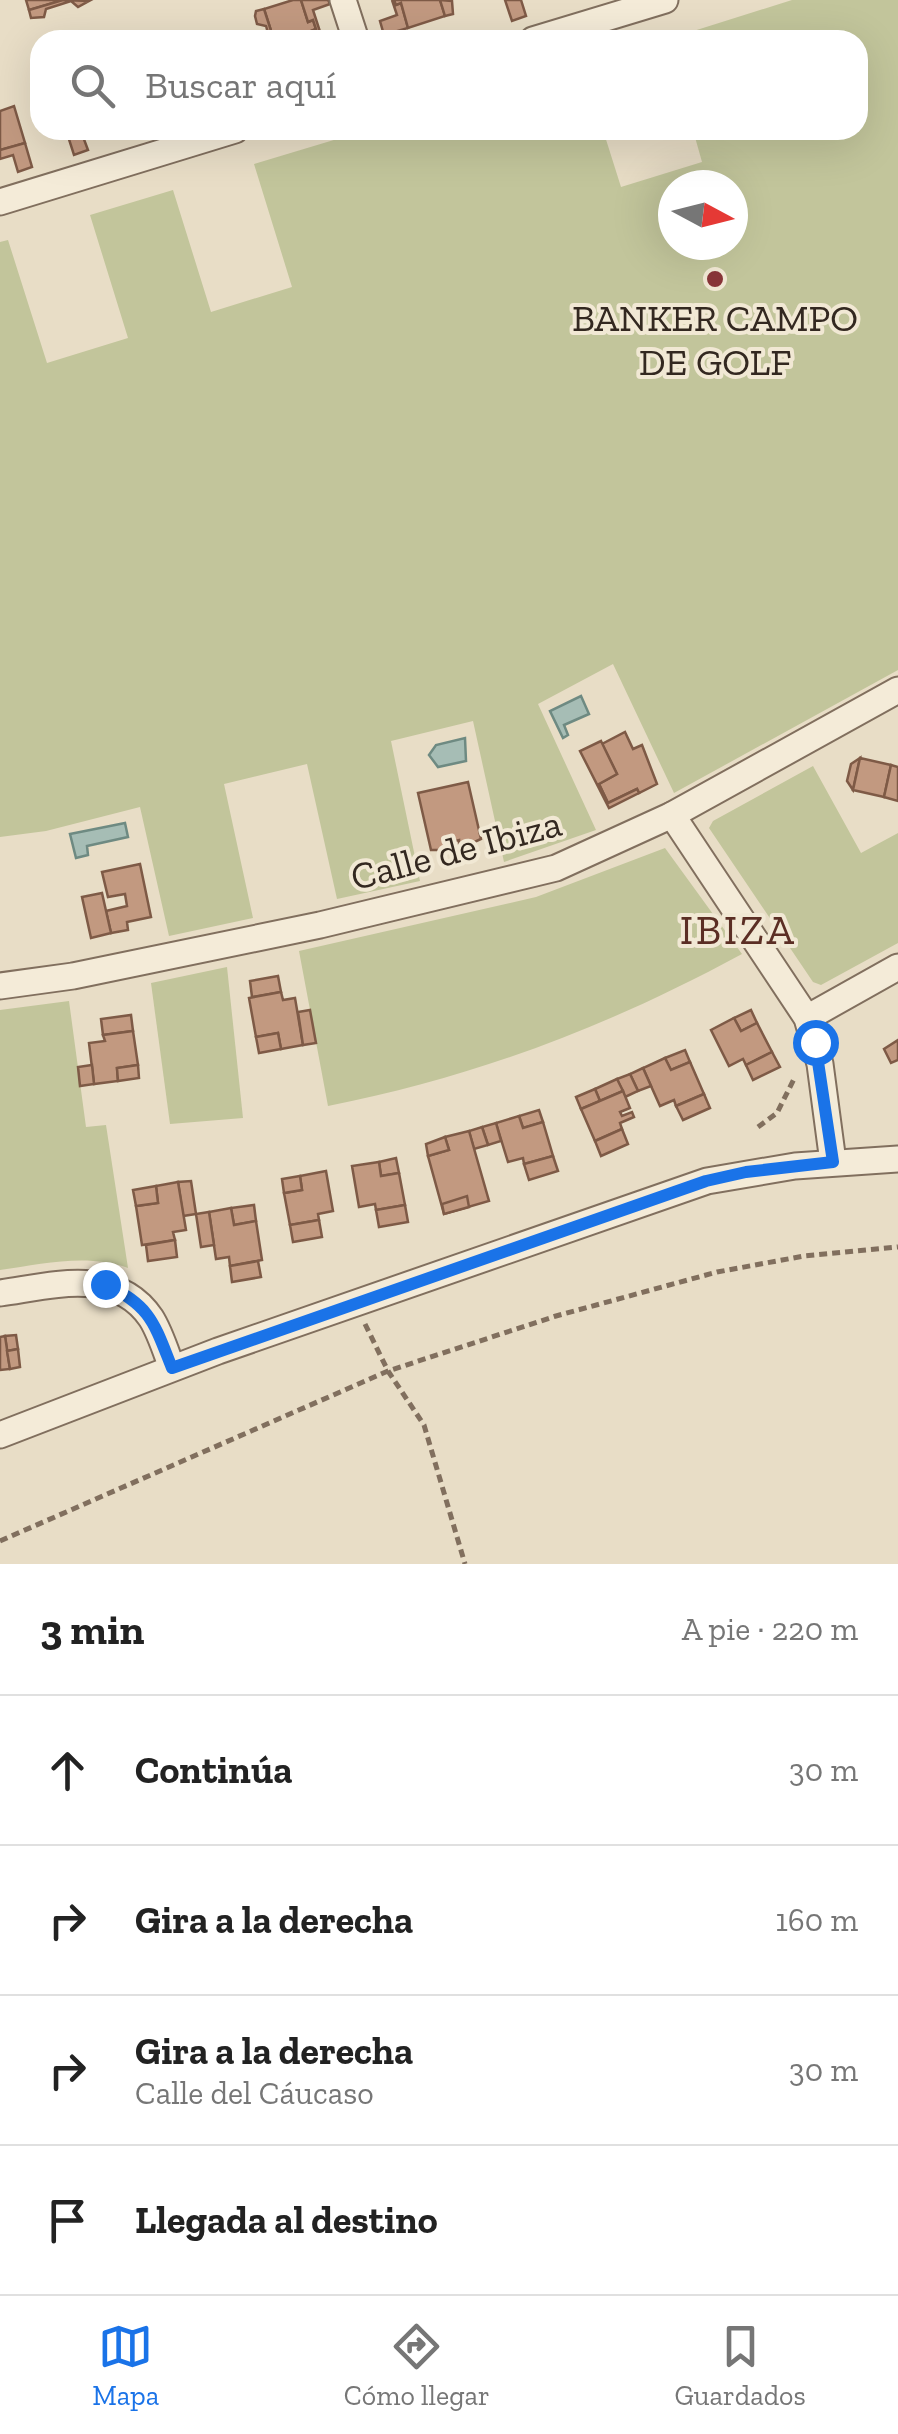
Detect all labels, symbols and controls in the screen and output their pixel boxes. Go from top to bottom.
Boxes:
search box [30,30,868,140]
icon: search [65,58,120,113]
text: Buscar aquí [145,62,336,108]
north arrow [658,170,748,260]
marker: BANKER CAMPO DE GOLF [704,268,726,290]
place label: BANKER CAMPO DE GOLF [572,295,858,385]
street label: Calle de Ibiza [346,800,566,900]
district label: IBIZA [680,904,796,955]
route start [793,1020,839,1066]
route end [83,1262,129,1308]
text: 3 min [40,1604,145,1655]
text: A pie · 220 m [682,1610,858,1648]
icon: ahead [40,1743,95,1798]
text: Continúa [135,1747,292,1793]
text: 30 m [789,1751,858,1789]
icon: right [40,1893,95,1948]
text: Gira a la derecha [135,1897,413,1943]
text: 160 m [775,1901,858,1939]
text: Gira a la derecha [135,2028,413,2074]
icon: right [40,2043,95,2098]
text: 30 m [789,2051,858,2089]
text: Calle del Cáucaso [135,2074,374,2112]
icon: arrive [40,2193,95,2248]
text: Llegada al destino [135,2197,438,2243]
tab: Mapa [92,2319,159,2412]
tab: Cómo llegar [344,2319,490,2412]
tab: Guardados [674,2319,806,2412]

